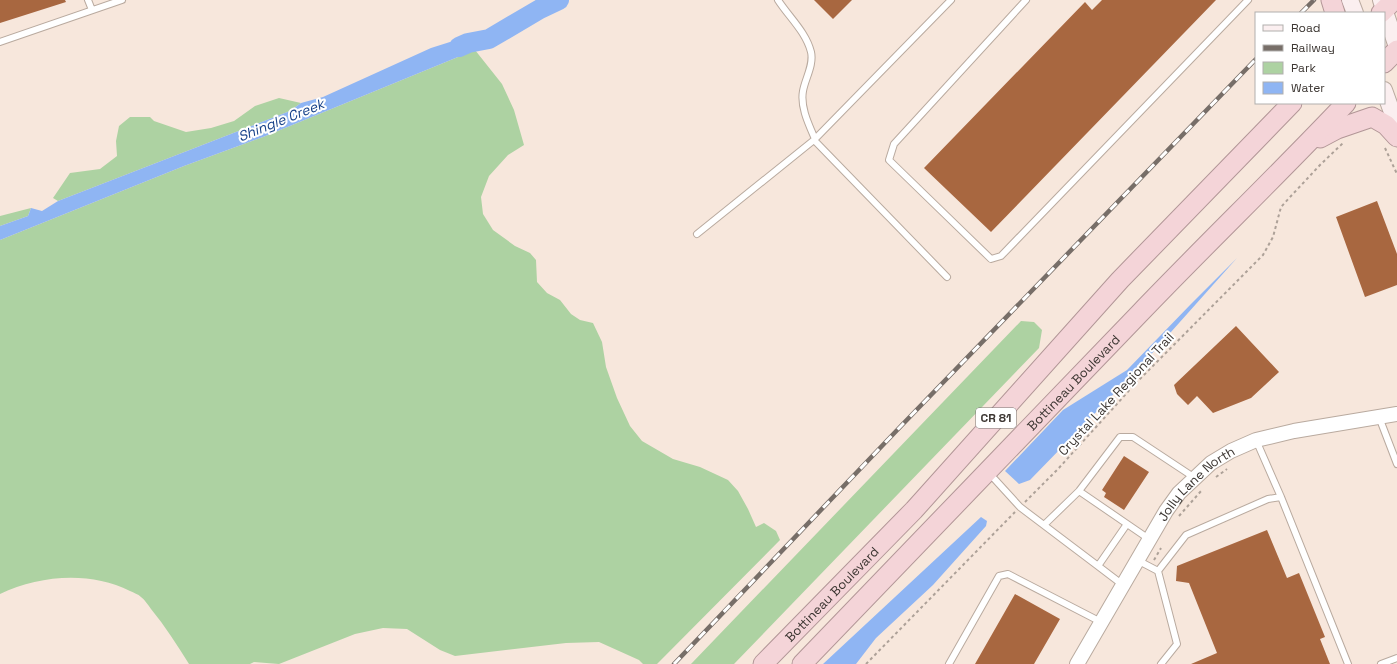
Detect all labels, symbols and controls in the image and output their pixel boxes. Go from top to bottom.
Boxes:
legend [1255,12,1385,104]
text: Road [1291,20,1320,36]
text: Railway [1291,40,1335,56]
text: Park [1291,60,1316,76]
text: Water [1291,80,1325,96]
water label: Shingle Creek [235,94,328,146]
street label: Crystal Lake Regional Trail [1054,329,1178,459]
street label: Bottineau Boulevard [1023,331,1123,434]
road number: CR 81 [976,408,1016,428]
street label: Jolly Lane North [1154,442,1238,524]
street label: Bottineau Boulevard [781,543,882,645]

